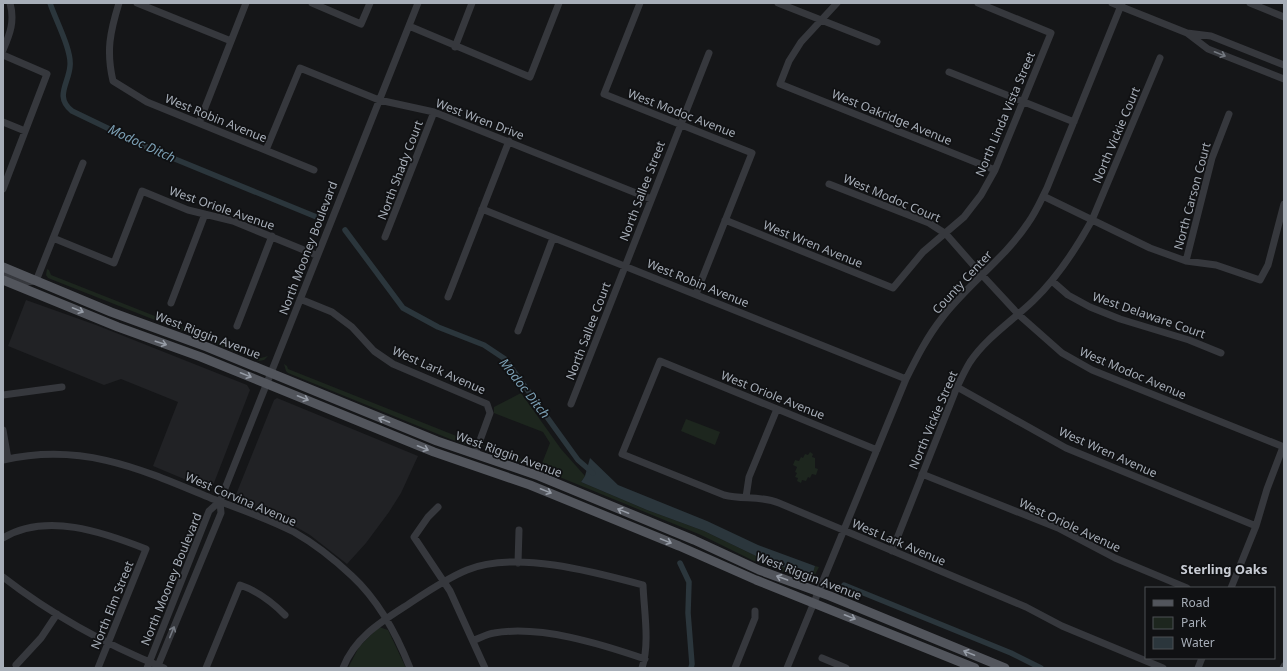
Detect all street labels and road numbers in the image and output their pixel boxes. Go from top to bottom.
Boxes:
street label: North Linda Vista Street [971,48,1039,179]
street label: North Vickie Court [1088,84,1144,186]
street label: West Modoc Avenue [625,85,739,142]
street label: West Oakridge Avenue [829,85,955,149]
street label: West Robin Avenue [162,90,270,146]
street label: West Wren Drive [433,94,527,144]
street label: North Shady Court [373,117,427,222]
street label: North Sallee Street [615,138,669,243]
street label: North Carson Court [1169,140,1215,252]
street label: West Modoc Court [841,170,944,226]
street label: North Mooney Boulevard [275,179,341,317]
street label: West Oriole Avenue [167,182,277,234]
street label: West Wren Avenue [761,216,866,272]
street label: County Center [928,247,996,317]
street label: West Robin Avenue [644,255,752,311]
street label: North Sallee Court [561,279,615,383]
street label: West Delaware Court [1090,288,1208,343]
street label: West Riggin Avenue [153,307,264,363]
street label: West Lark Avenue [390,342,489,398]
street label: West Modoc Avenue [1077,343,1189,403]
street label: West Oriole Avenue [718,366,828,424]
street label: North Vickie Street [905,368,962,472]
street label: West Wren Avenue [1056,423,1160,481]
street label: West Riggin Avenue [453,427,565,481]
street label: West Corvina Avenue [183,468,299,530]
street label: West Oriole Avenue [1016,494,1124,556]
street label: North Mooney Boulevard [137,510,205,648]
street label: West Lark Avenue [849,515,949,570]
street label: West Riggin Avenue [754,548,865,604]
street label: North Elm Street [87,558,138,652]

